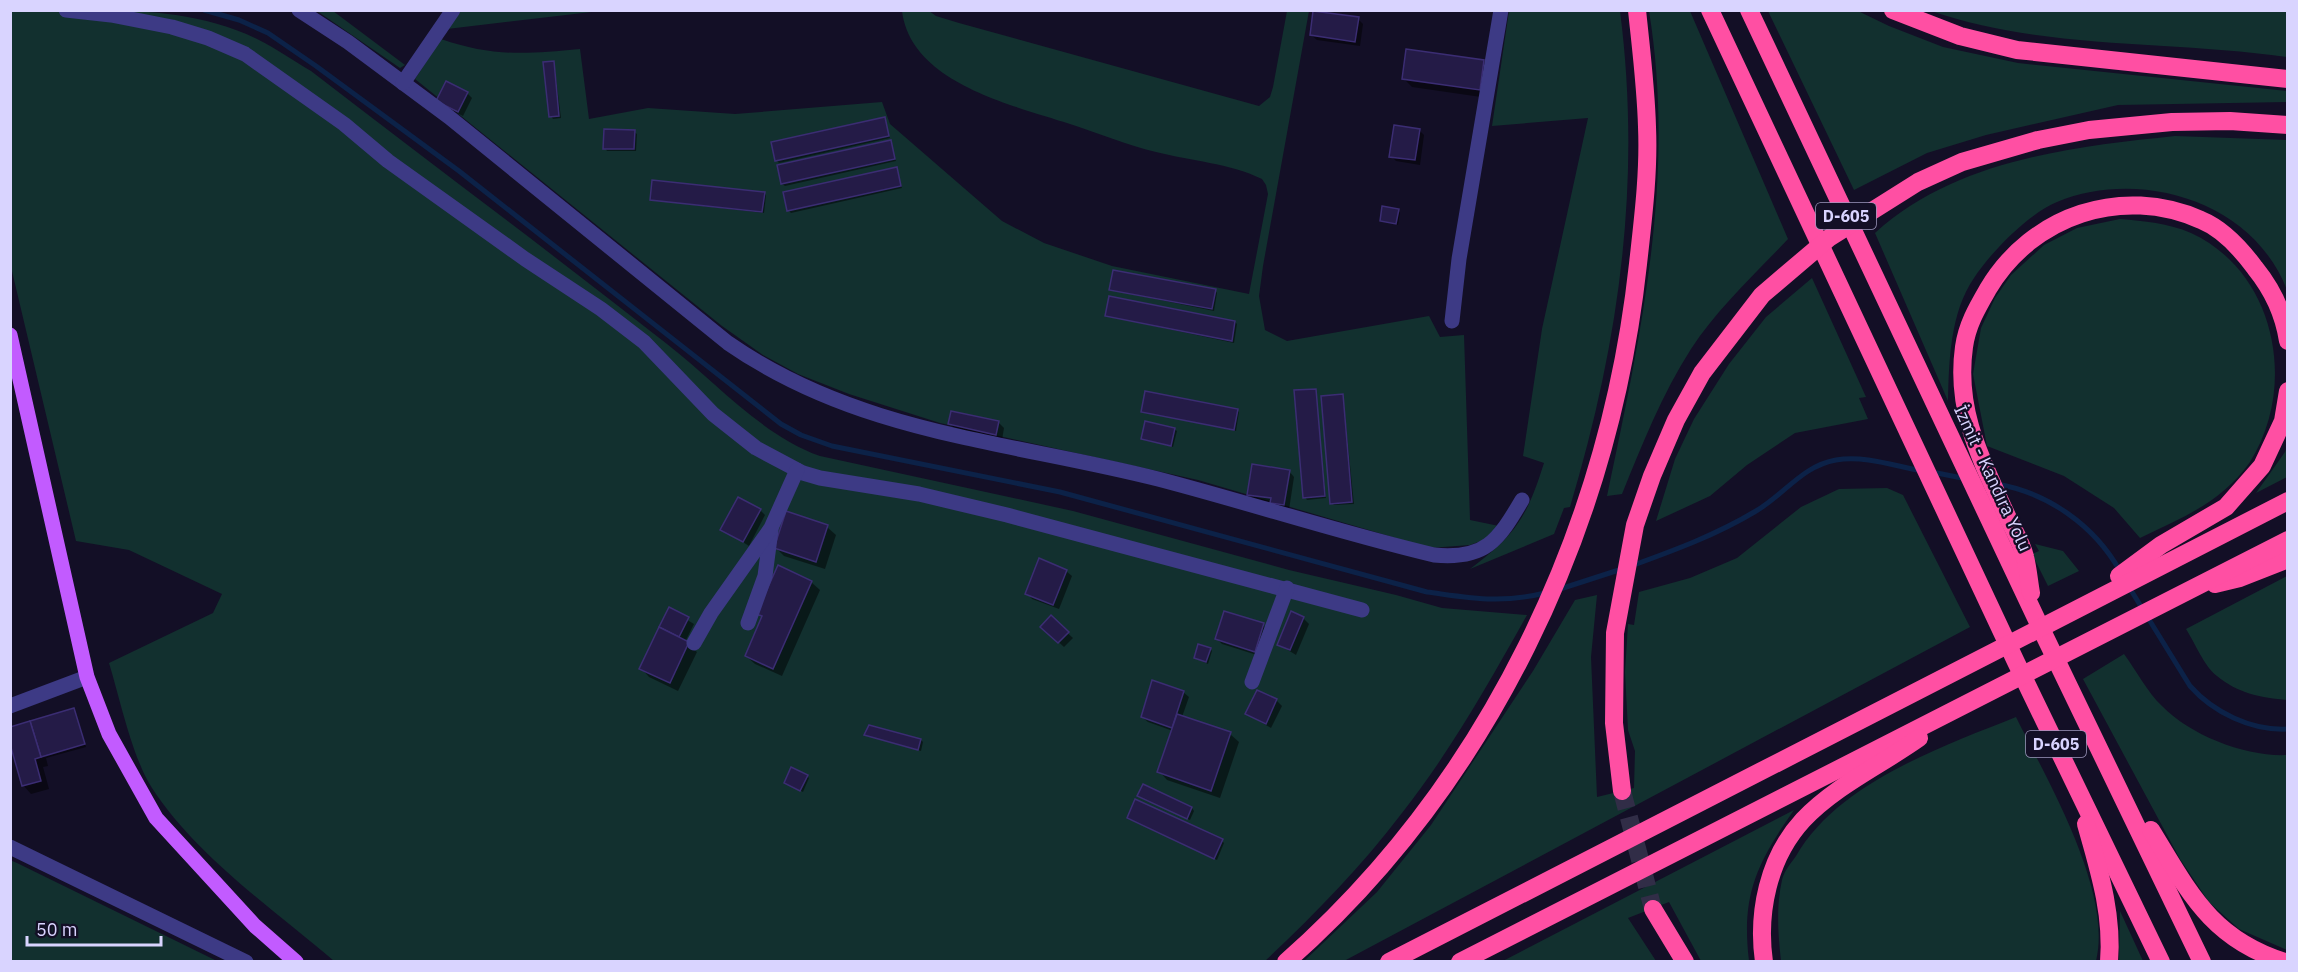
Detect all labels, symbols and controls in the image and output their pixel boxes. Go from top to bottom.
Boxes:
road number: D-605 [1816,203,1876,229]
street label: İzmit - Kandıra Yolu [1949,401,2037,555]
road number: D-605 [2026,731,2086,757]
scale bar [27,909,160,947]
text: 50 m [36,918,78,941]

